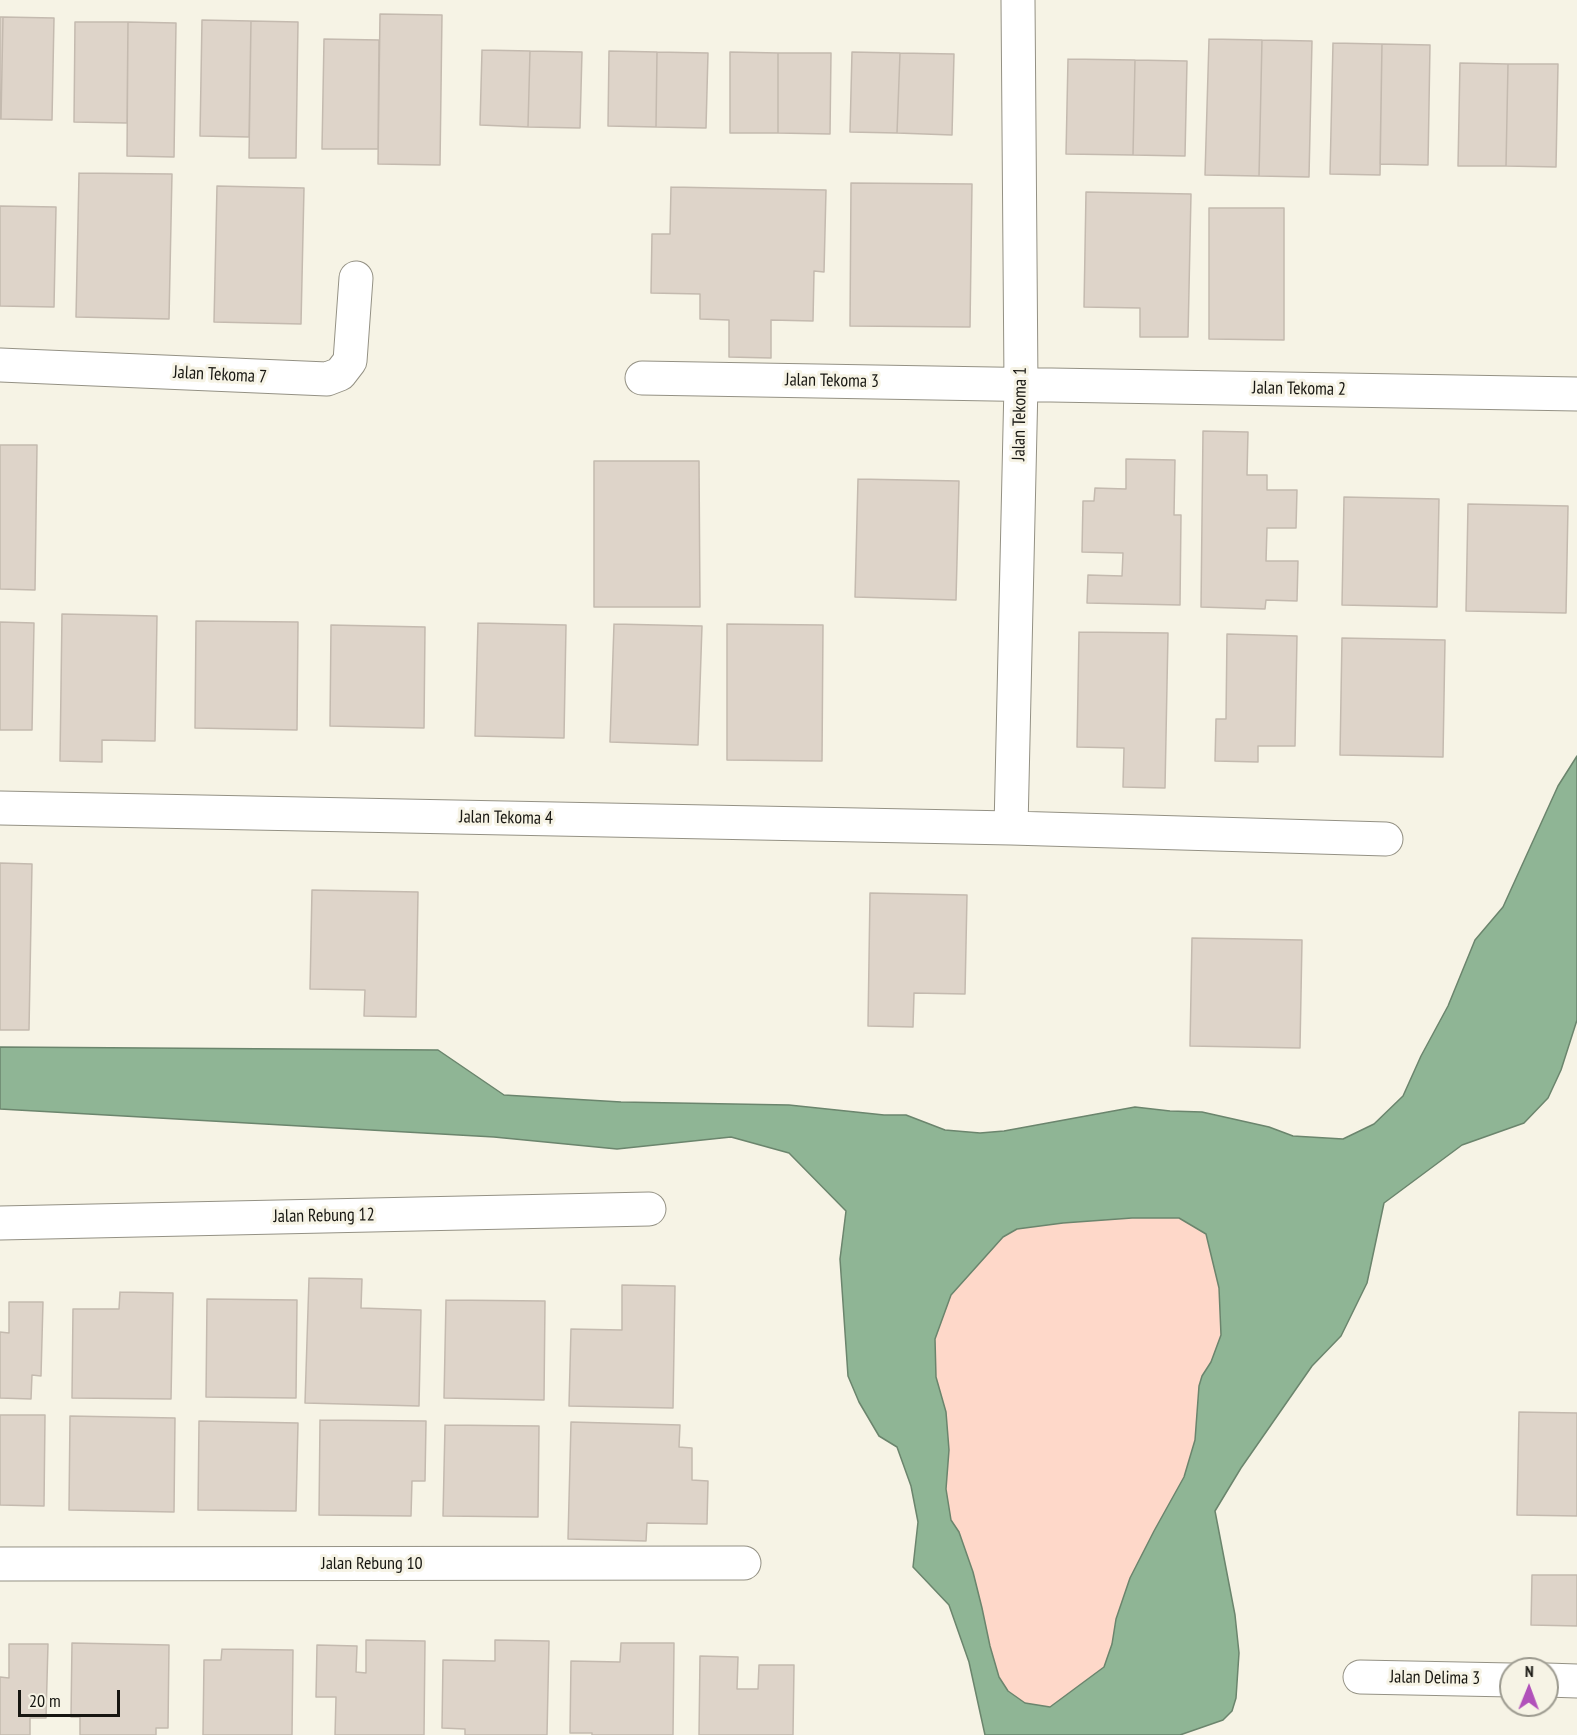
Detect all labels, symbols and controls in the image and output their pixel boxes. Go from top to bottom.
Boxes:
street label: Jalan Tekoma 7 [173,362,267,388]
street label: Jalan Tekoma 1 [1008,367,1032,461]
street label: Jalan Tekoma 3 [785,369,879,393]
street label: Jalan Tekoma 2 [1252,377,1346,401]
street label: Jalan Tekoma 4 [459,806,553,830]
street label: Jalan Rebung 12 [273,1204,375,1228]
street label: Jalan Rebung 10 [321,1553,423,1575]
north arrow [1499,1657,1559,1717]
text: N [1525,1661,1534,1681]
street label: Jalan Delima 3 [1390,1666,1480,1690]
scale bar [21,1678,123,1716]
text: 20 m [29,1689,61,1712]

